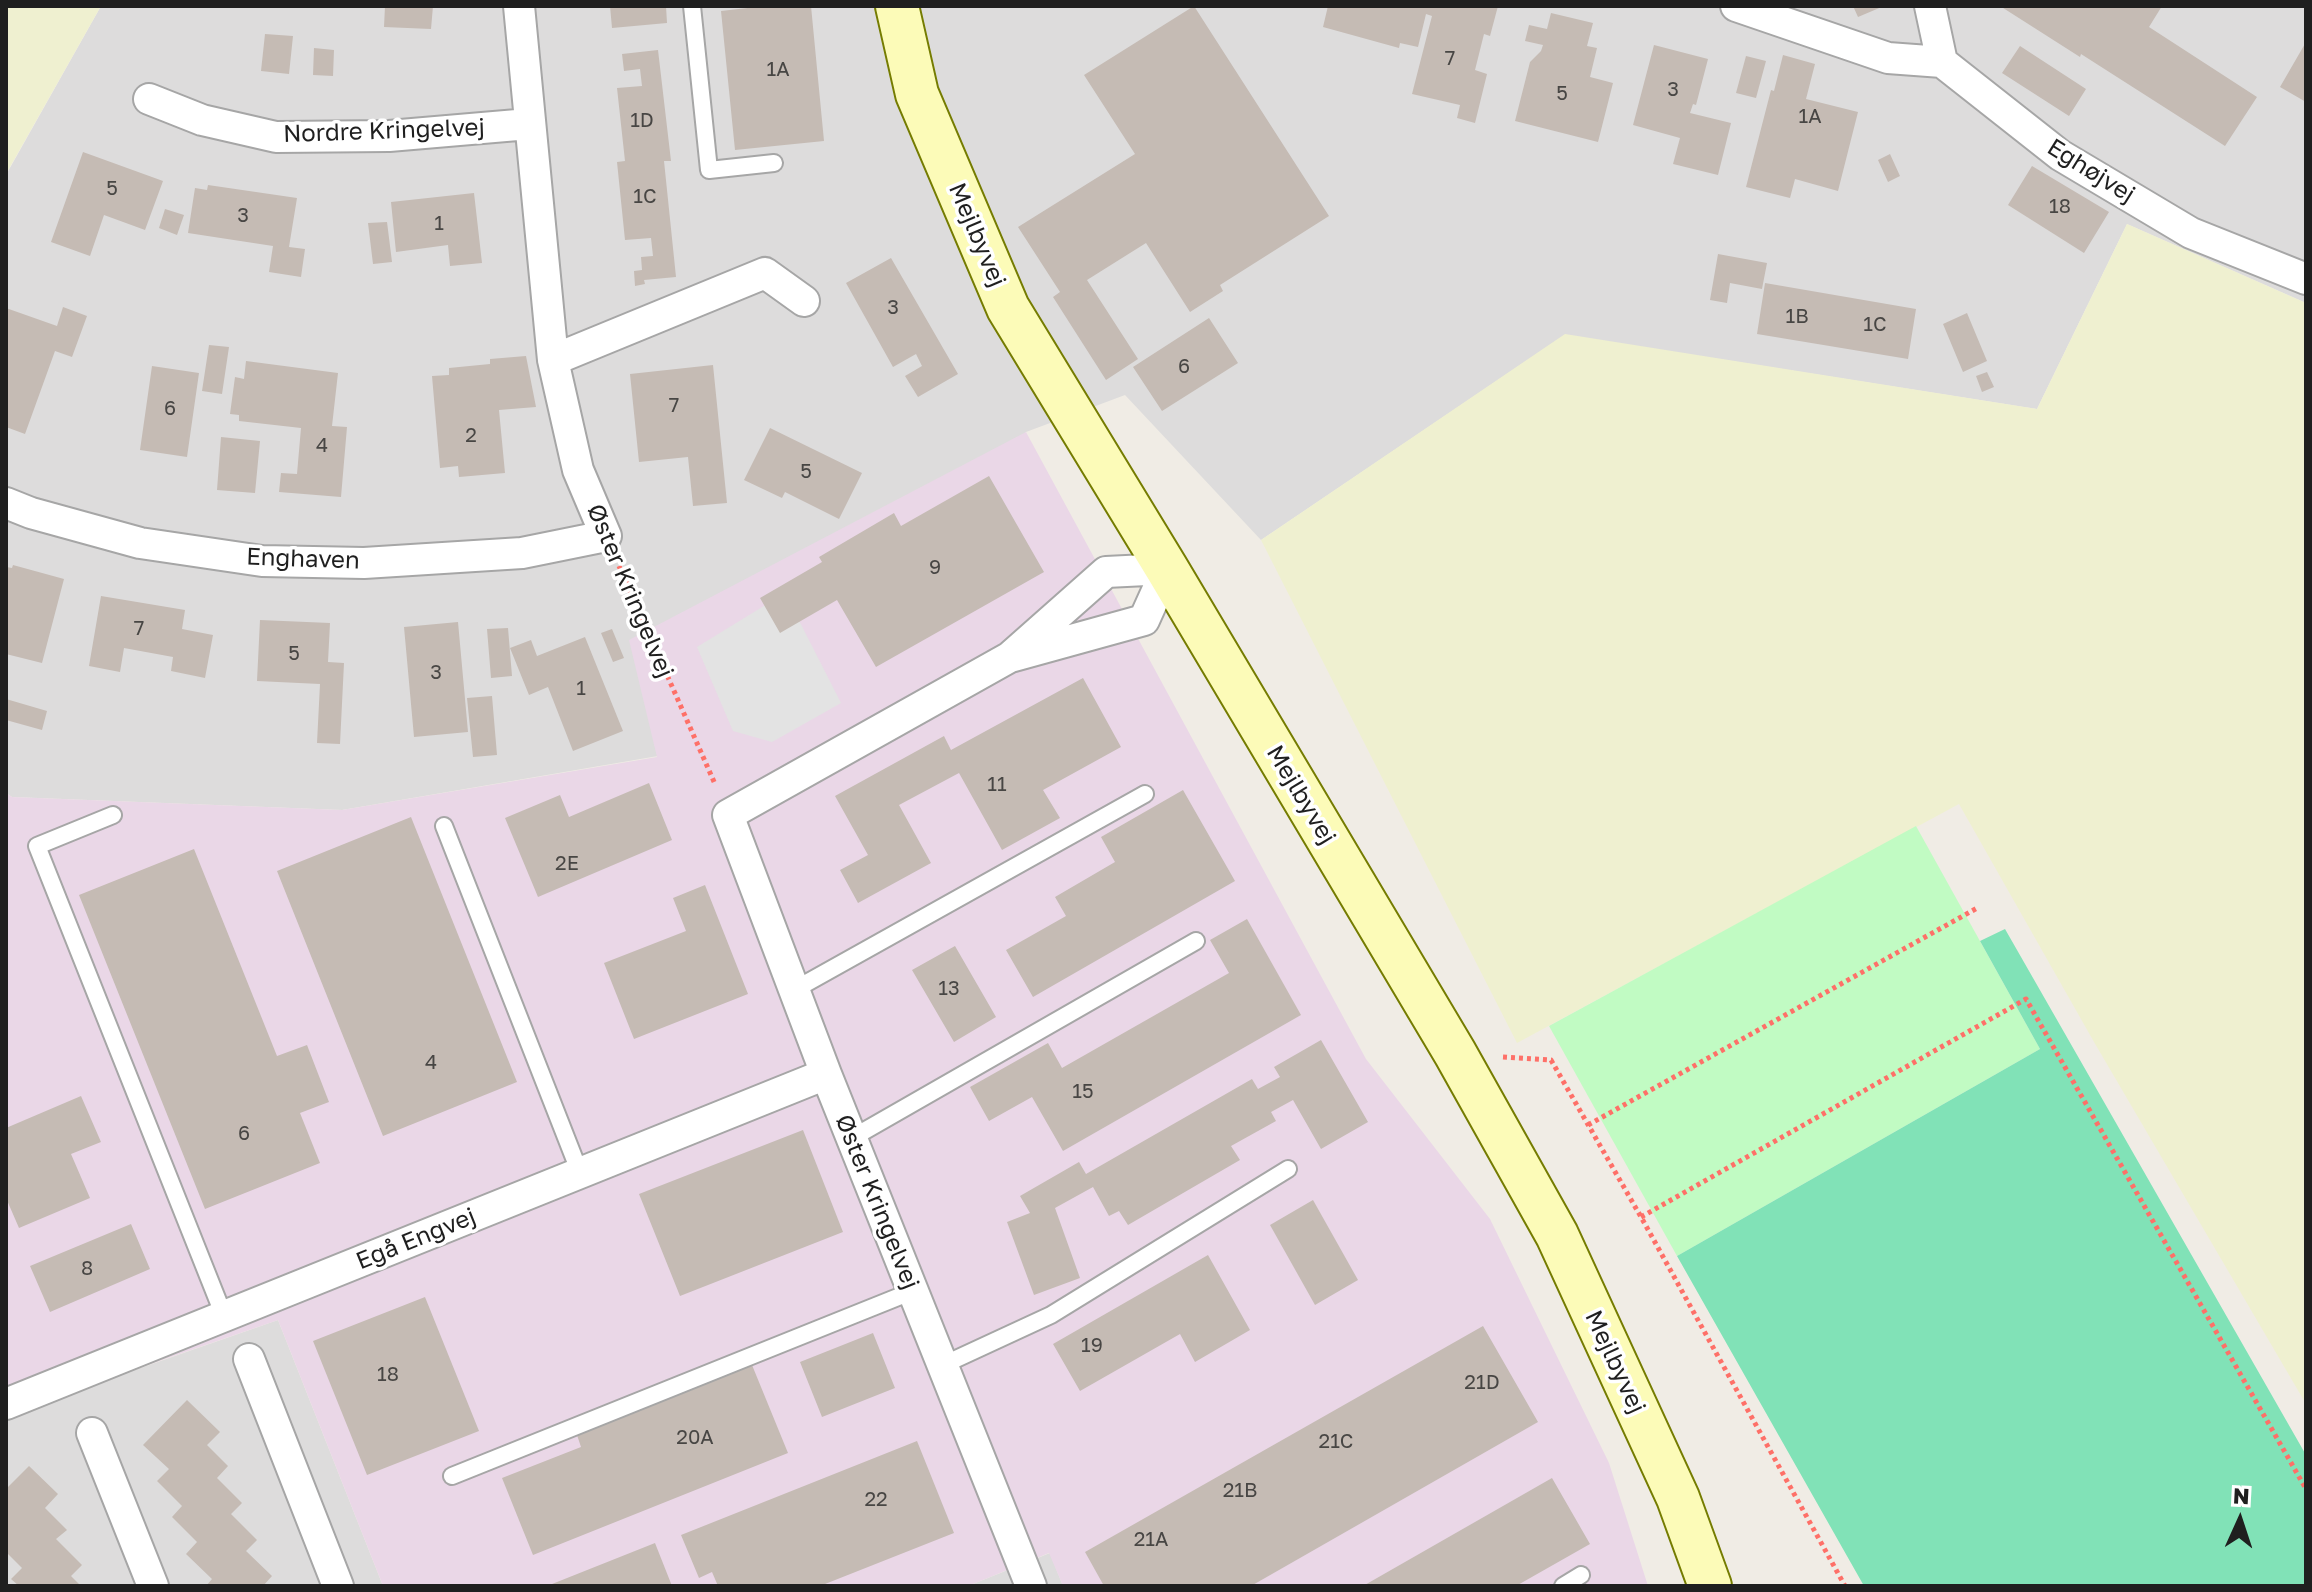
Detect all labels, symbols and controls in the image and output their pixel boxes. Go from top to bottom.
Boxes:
house number: 7 [1445,47,1455,71]
house number: 1A [766,58,790,82]
house number: 3 [1667,78,1679,102]
house number: 5 [1556,82,1568,106]
house number: 1A [1798,105,1822,129]
house number: 1D [630,109,654,133]
street label: Nordre Kringelvej [283,113,485,149]
street label: Eghøjvej [2042,133,2140,209]
house number: 5 [106,177,118,201]
street label: Mejlbyvej [942,179,1012,291]
house number: 1C [633,185,657,209]
house number: 18 [2049,195,2071,219]
house number: 3 [237,204,249,228]
house number: 1 [434,212,444,236]
house number: 3 [887,296,899,320]
house number: 1B [1785,305,1809,329]
house number: 1C [1863,313,1887,337]
house number: 6 [1178,355,1190,379]
house number: 7 [669,394,679,418]
house number: 6 [164,397,176,421]
house number: 2 [465,424,477,448]
house number: 4 [316,434,328,458]
house number: 5 [800,460,812,484]
street label: Øster Kringelvej [580,500,680,682]
street label: Enghaven [246,543,360,575]
house number: 9 [929,556,941,580]
house number: 7 [134,617,144,641]
house number: 5 [288,642,300,666]
house number: 3 [430,661,442,685]
house number: 1 [576,677,586,701]
street label: Mejlbyvej [1260,740,1342,850]
house number: 11 [987,773,1007,797]
house number: 2E [555,852,579,876]
house number: 13 [938,977,960,1001]
house number: 4 [425,1051,437,1075]
house number: 15 [1072,1080,1094,1104]
street label: Øster Kringelvej [829,1111,925,1293]
house number: 6 [238,1122,250,1146]
street label: Egå Engvej [352,1202,480,1276]
house number: 8 [81,1257,93,1281]
street label: Mejlbyvej [1579,1306,1651,1418]
house number: 19 [1081,1334,1103,1358]
house number: 18 [377,1363,399,1387]
house number: 21D [1464,1371,1500,1395]
house number: 20A [676,1426,714,1450]
house number: 21C [1319,1430,1353,1454]
house number: 21B [1223,1479,1257,1503]
north arrow [2200,1480,2280,1560]
text: N [2232,1482,2250,1509]
house number: 22 [864,1488,888,1512]
house number: 21A [1134,1528,1168,1552]

